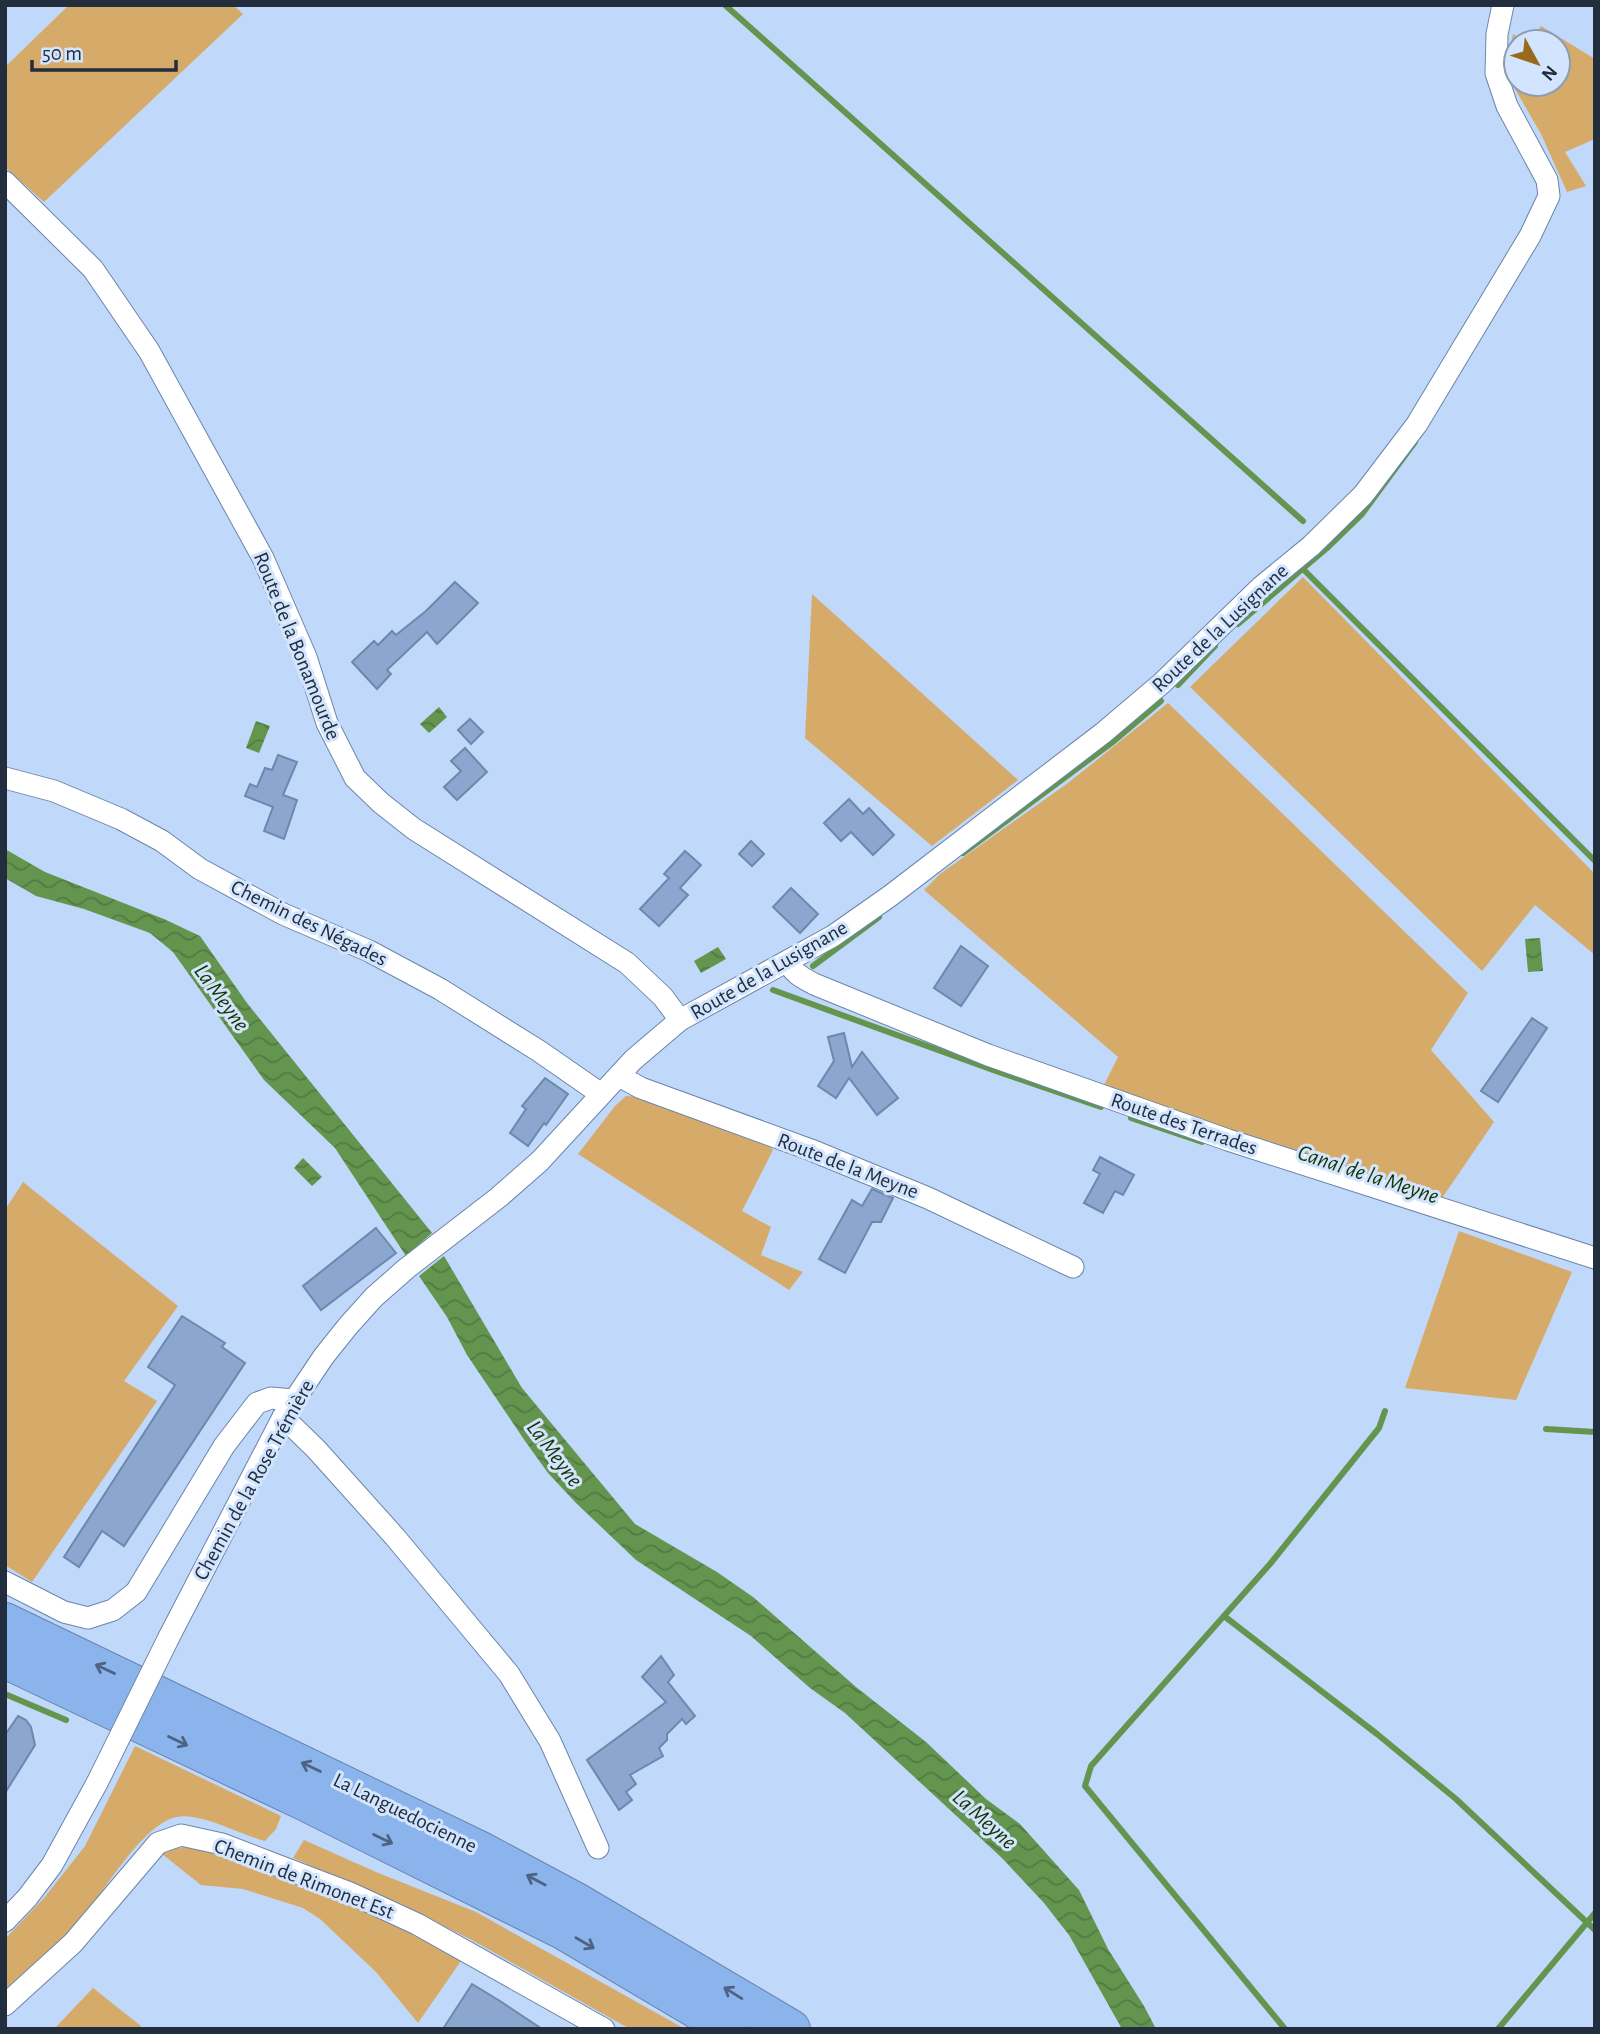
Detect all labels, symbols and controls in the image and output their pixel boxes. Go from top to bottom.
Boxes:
scale bar [32,28,175,72]
north arrow [1502,28,1572,98]
text: 50 m [42,43,82,64]
text: N [1537,62,1560,84]
street label: Route de la Bonamourde [250,549,344,743]
street label: Route de la Lusignane [1148,560,1292,696]
street label: Chemin des Négades [228,876,390,970]
street label: Route de la Lusignane [687,917,851,1023]
water label: La Meyne [189,960,253,1036]
street label: Route des Terrades [1108,1089,1260,1159]
street label: Route de la Meyne [775,1129,921,1203]
water label: Canal de la Meyne [1295,1141,1442,1209]
street label: Chemin de la Rose Trémière [190,1376,318,1584]
water label: La Meyne [522,1416,586,1492]
one-way arrow [95,1662,116,1676]
one-way arrow [167,1735,188,1748]
one-way arrow [300,1760,322,1773]
street label: La Languedocienne [330,1769,480,1857]
water label: La Meyne [948,1786,1020,1854]
one-way arrow [372,1833,393,1847]
street label: Chemin de Rimonet Est [211,1835,397,1923]
one-way arrow [526,1873,546,1887]
one-way arrow [575,1936,595,1950]
one-way arrow [724,1986,744,2000]

